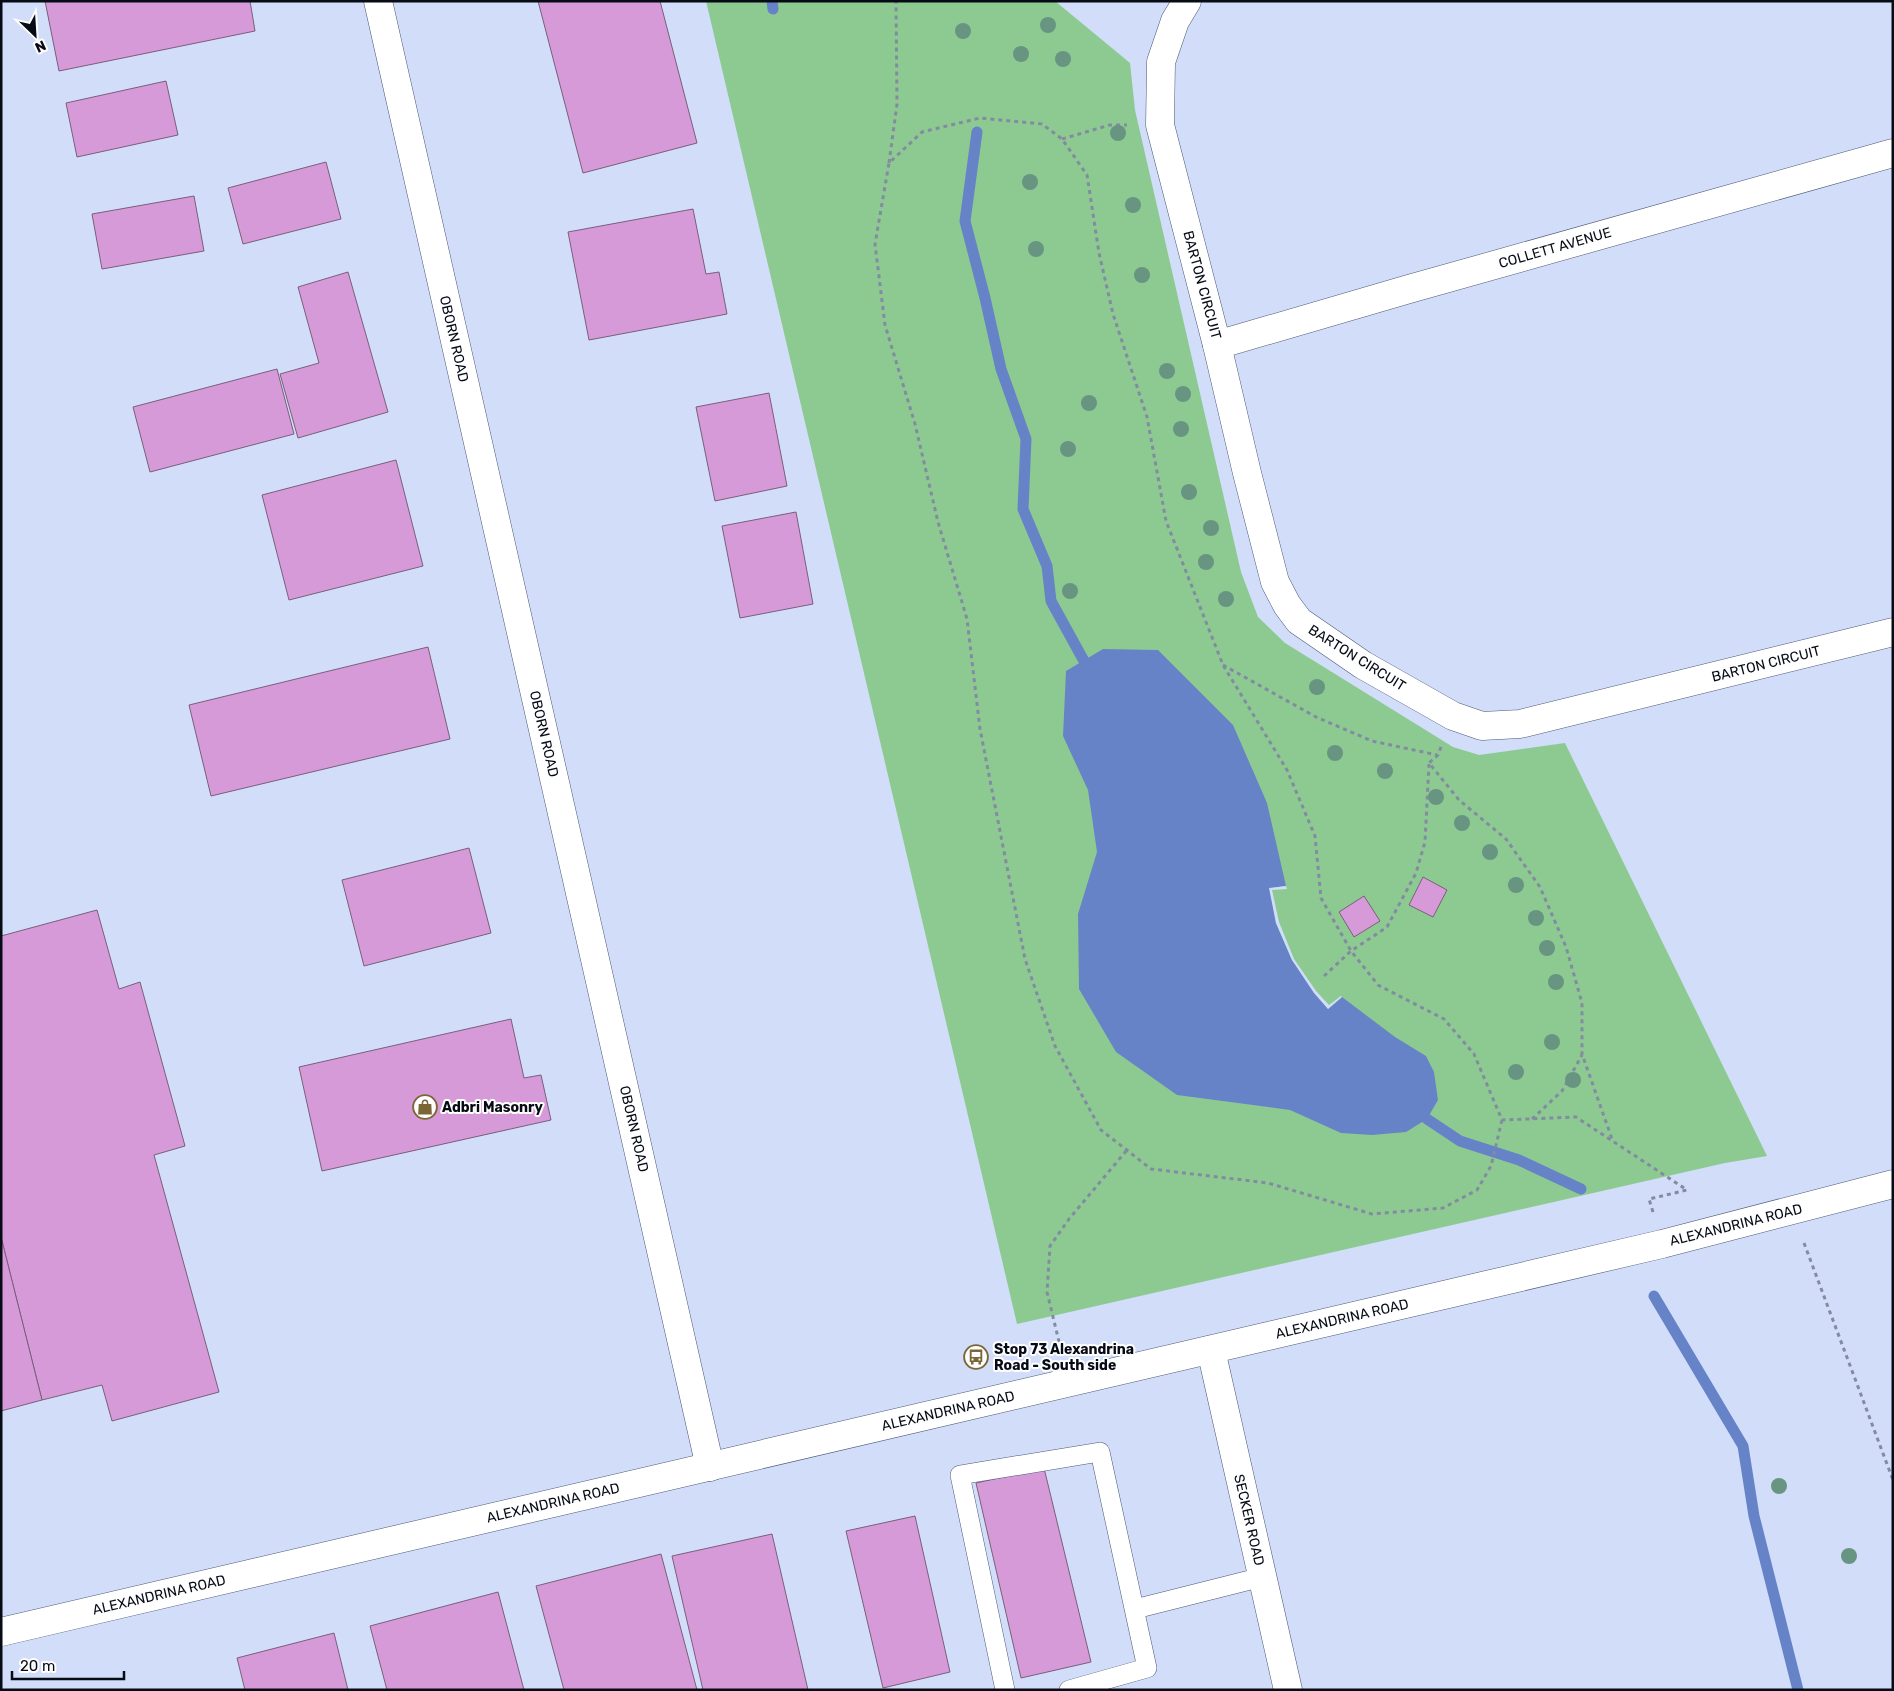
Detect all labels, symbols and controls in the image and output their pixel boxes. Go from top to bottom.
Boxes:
north arrow [10,10,60,60]
text: N [32,36,48,56]
street label: COLLETT AVENUE [1497,224,1613,272]
street label: BARTON CIRCUIT [1179,229,1225,341]
street label: OBORN ROAD [436,294,472,384]
street label: BARTON CIRCUIT [1305,621,1409,695]
street label: BARTON CIRCUIT [1710,642,1822,686]
street label: OBORN ROAD [526,689,562,779]
street label: OBORN ROAD [616,1084,652,1174]
shop icon: Adbri Masonry [412,1094,438,1120]
place label: Adbri Masonry [442,1099,543,1116]
street label: ALEXANDRINA ROAD [1668,1200,1804,1250]
street label: ALEXANDRINA ROAD [1274,1295,1410,1343]
place label: Stop 73 Alexandrina Road - South side [994,1341,1134,1374]
bus stop icon: Stop 73 Alexandrina Road - South side [963,1344,989,1370]
street label: ALEXANDRINA ROAD [880,1387,1016,1435]
street label: SECKER ROAD [1230,1473,1268,1567]
street label: ALEXANDRINA ROAD [485,1479,621,1527]
street label: ALEXANDRINA ROAD [91,1571,227,1619]
scale bar [12,1648,125,1680]
text: 20 m [20,1657,55,1675]

